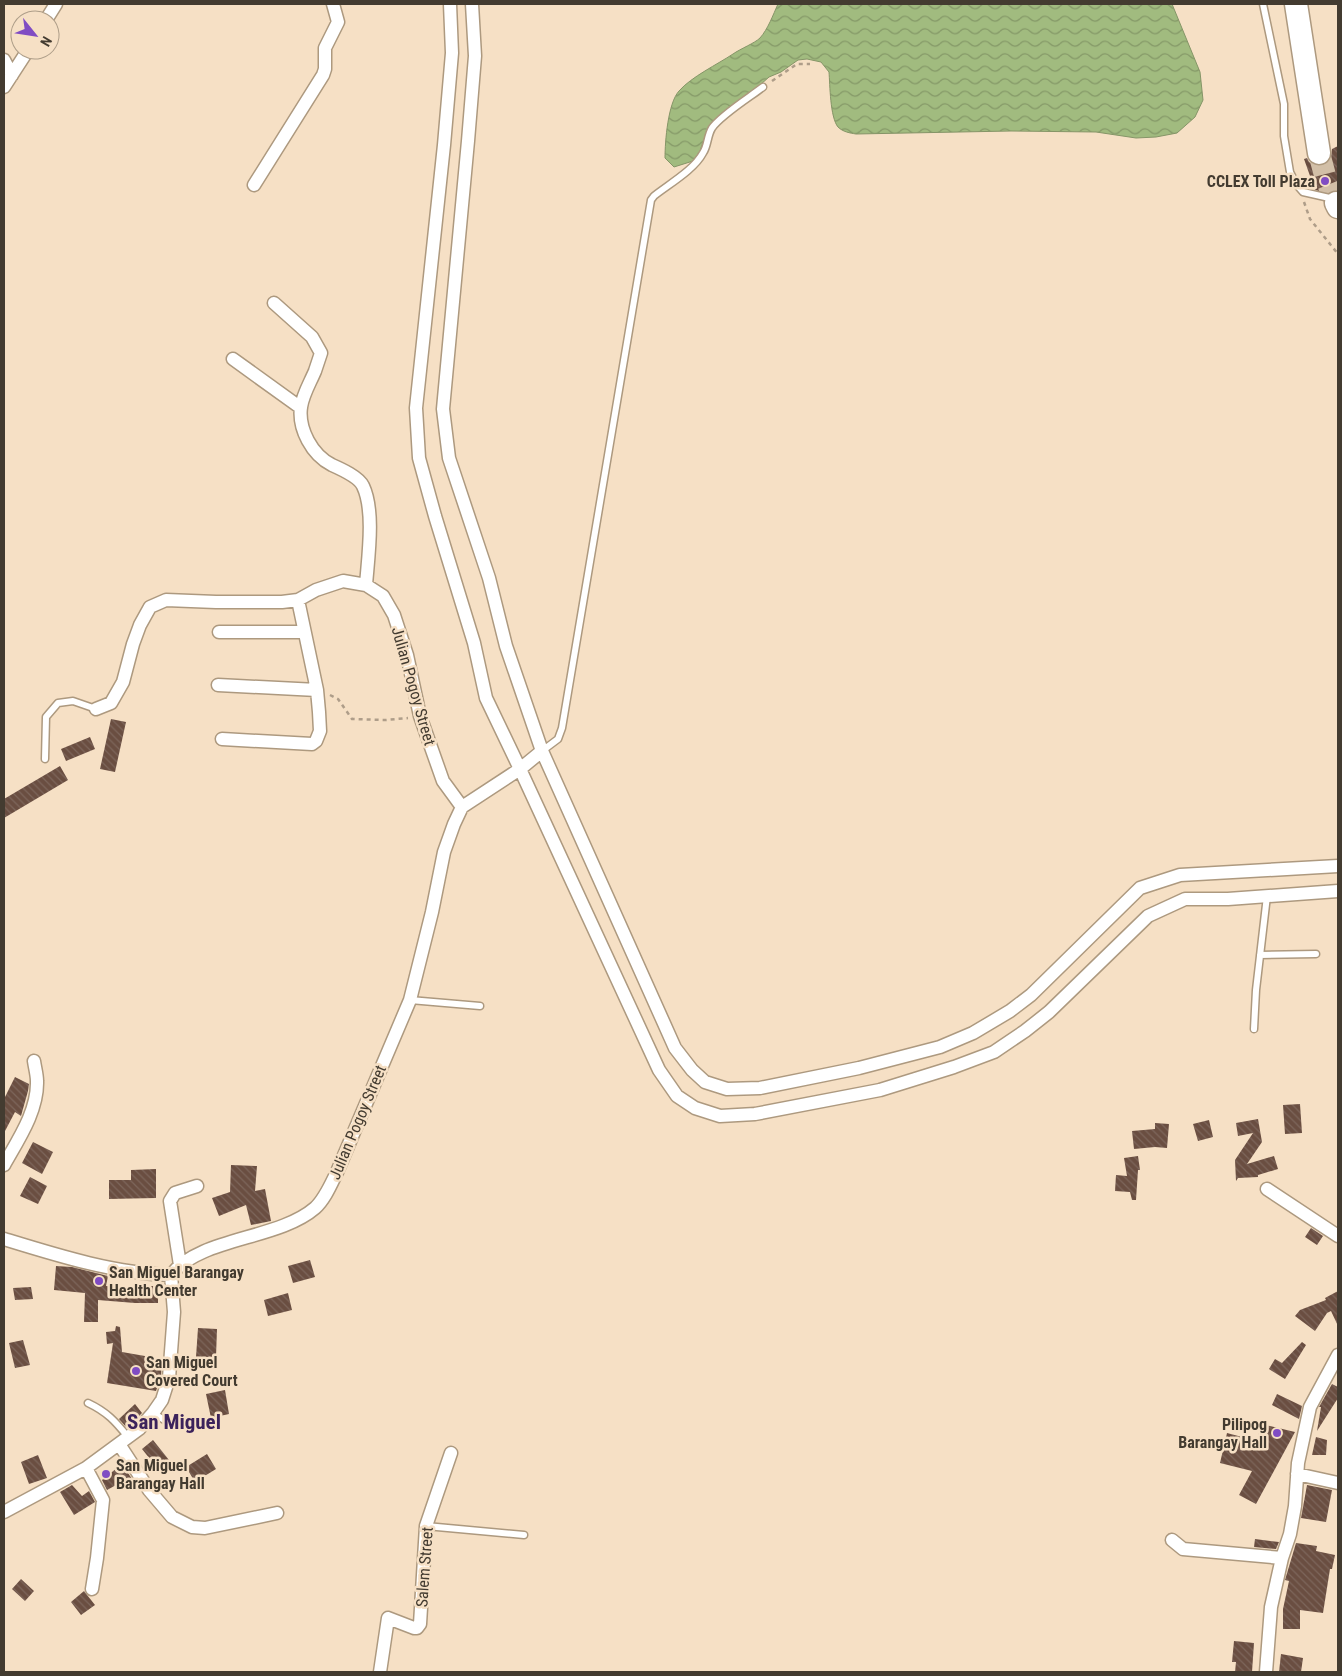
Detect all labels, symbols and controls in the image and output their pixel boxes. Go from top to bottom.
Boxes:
north arrow [10,10,60,60]
text: N [37,34,55,49]
place label: CCLEX Toll Plaza [1207,172,1315,191]
marker: CCLEX Toll Plaza [1319,175,1331,187]
street label: Julian Pogoy Street [388,625,440,748]
street label: Julian Pogoy Street [325,1062,390,1182]
place label: San Miguel Barangay Health Center [109,1263,244,1300]
marker: San Miguel Barangay Health Center [93,1275,105,1287]
place label: San Miguel Covered Court [146,1353,238,1390]
marker: San Miguel Covered Court [130,1365,142,1377]
district label: San Miguel [127,1410,221,1434]
place label: Pilipog Barangay Hall [1178,1415,1267,1452]
marker: Pilipog Barangay Hall [1271,1427,1283,1439]
place label: San Miguel Barangay Hall [116,1456,205,1493]
marker: San Miguel Barangay Hall [100,1468,112,1480]
street label: Salem Street [412,1526,437,1608]

